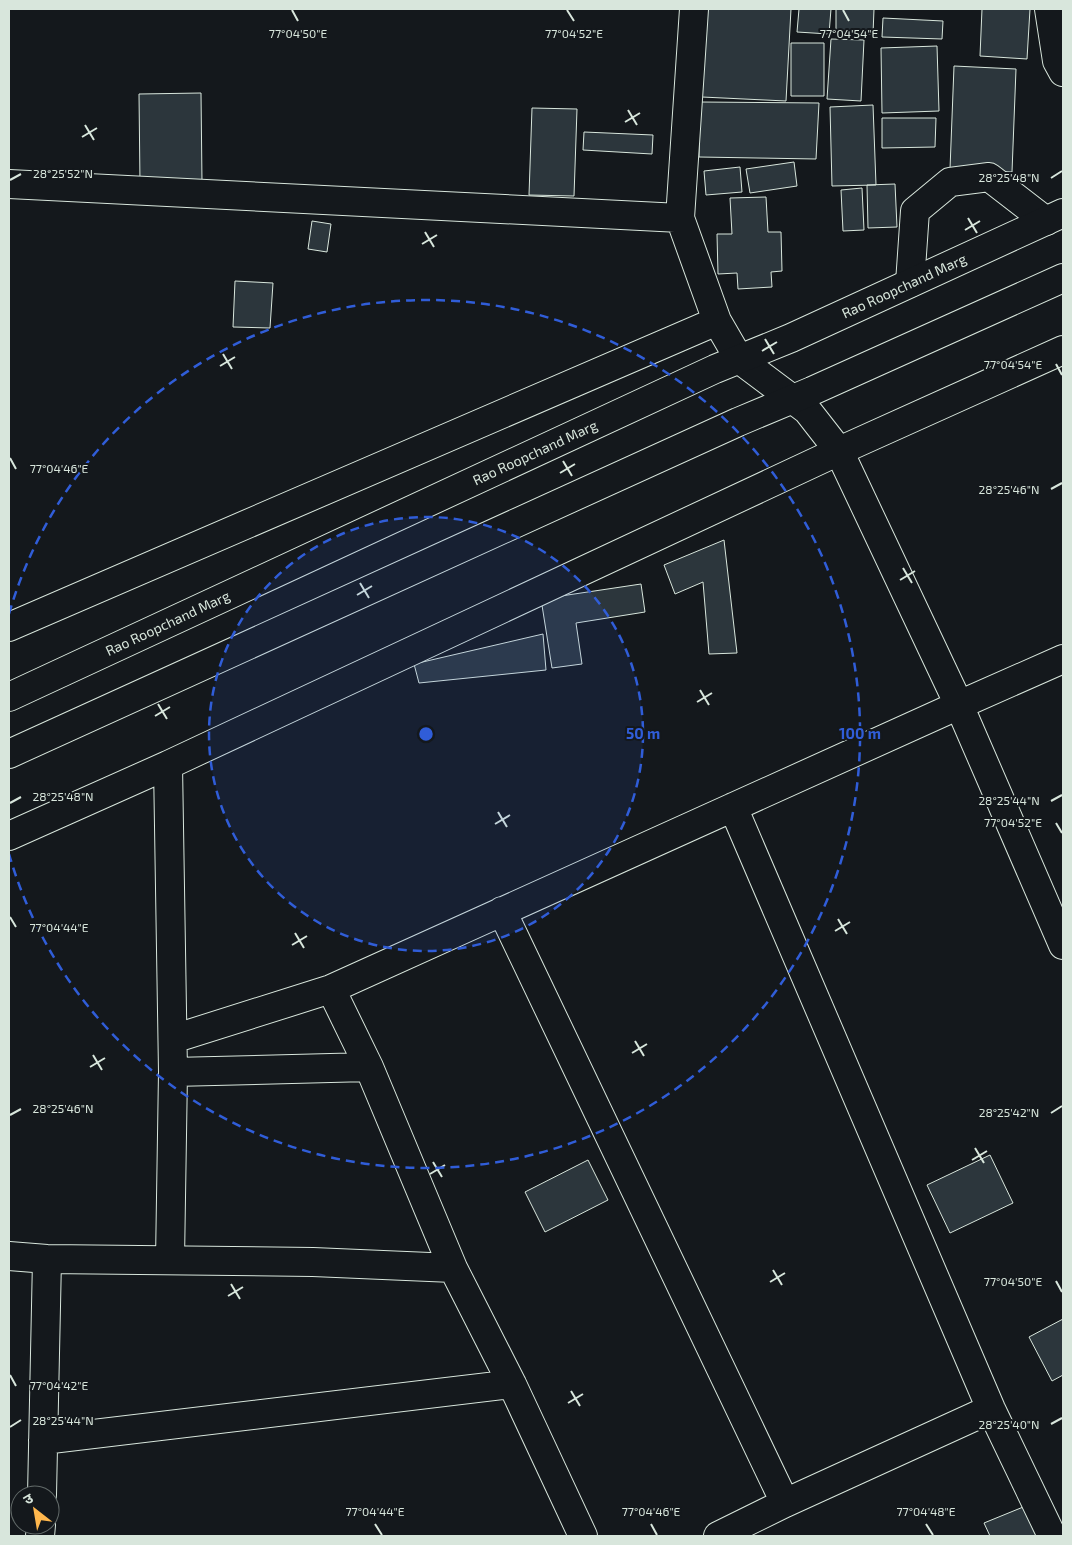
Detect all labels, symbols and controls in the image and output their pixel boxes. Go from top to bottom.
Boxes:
text: 77°04'50"E [269,26,327,40]
text: 77°04'52"E [545,26,603,40]
text: 77°04'54"E [820,26,878,40]
text: 28°25'52"N [33,166,93,180]
text: 28°25'48"N [978,170,1040,184]
street label: Rao Roopchand Marg [839,250,969,322]
text: 77°04'54"E [984,357,1042,371]
street label: Rao Roopchand Marg [470,416,600,488]
text: 77°04'46"E [30,461,89,475]
text: 28°25'46"N [979,482,1039,496]
street label: Rao Roopchand Marg [103,587,233,659]
text: 50 m [626,724,660,742]
text: 100 m [839,724,881,742]
centre of rings [417,725,435,743]
text: 28°25'48"N [32,789,94,803]
text: 28°25'44"N [978,793,1040,807]
text: 77°04'52"E [984,815,1042,829]
text: 77°04'44"E [29,920,89,934]
text: 28°25'46"N [33,1101,93,1115]
text: 28°25'42"N [979,1105,1039,1119]
text: 77°04'50"E [984,1274,1042,1288]
text: 77°04'42"E [30,1378,89,1392]
text: 28°25'44"N [32,1413,94,1427]
text: 28°25'40"N [978,1417,1040,1431]
north arrow [10,1485,60,1535]
text: उ [20,1489,37,1508]
text: 77°04'44"E [345,1504,405,1518]
text: 77°04'46"E [622,1504,681,1518]
text: 77°04'48"E [896,1504,956,1518]

